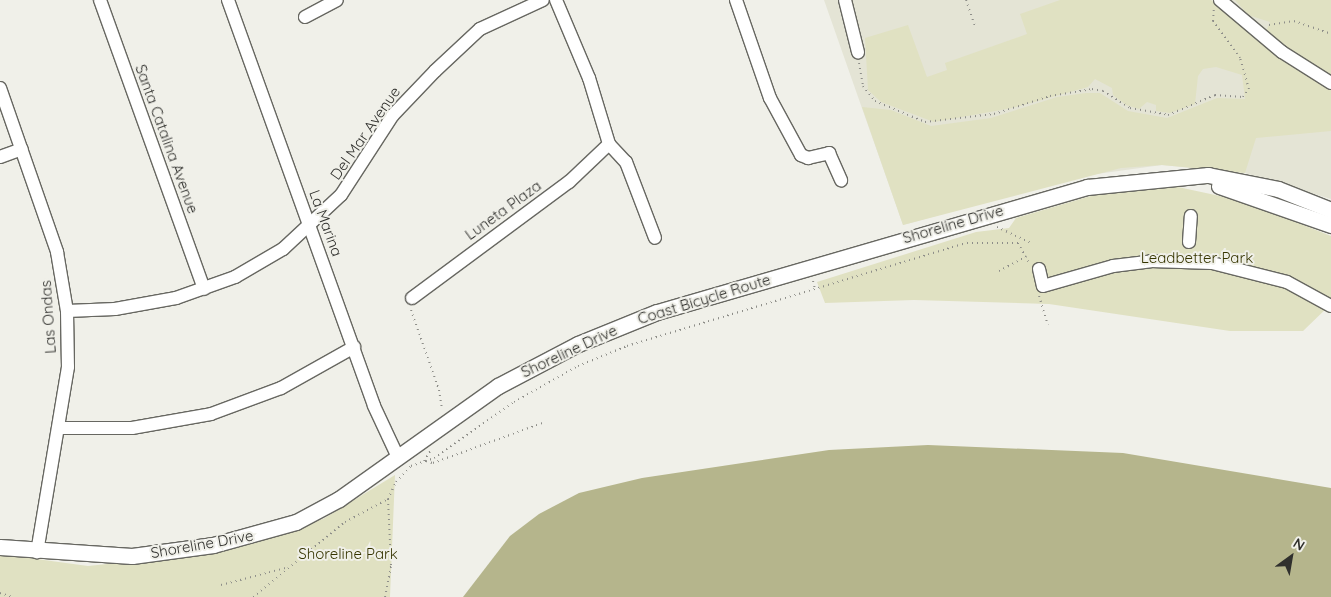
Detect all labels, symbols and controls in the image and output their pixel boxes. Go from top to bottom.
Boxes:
street label: Santa Catalina Avenue [132,62,202,216]
street label: Del Mar Avenue [326,83,404,183]
street label: Luneta Plaza [461,176,545,244]
street label: La Marina [306,187,346,259]
street label: Shoreline Drive [901,201,1005,247]
park label: Leadbetter Park [1141,249,1253,267]
street label: Coast Bicycle Route [635,270,773,328]
street label: Las Ondas [36,280,60,354]
street label: Shoreline Drive [518,321,620,381]
street label: Shoreline Drive [149,526,255,562]
north arrow [1266,532,1316,582]
text: N [1290,534,1308,555]
park label: Shoreline Park [298,545,398,563]

